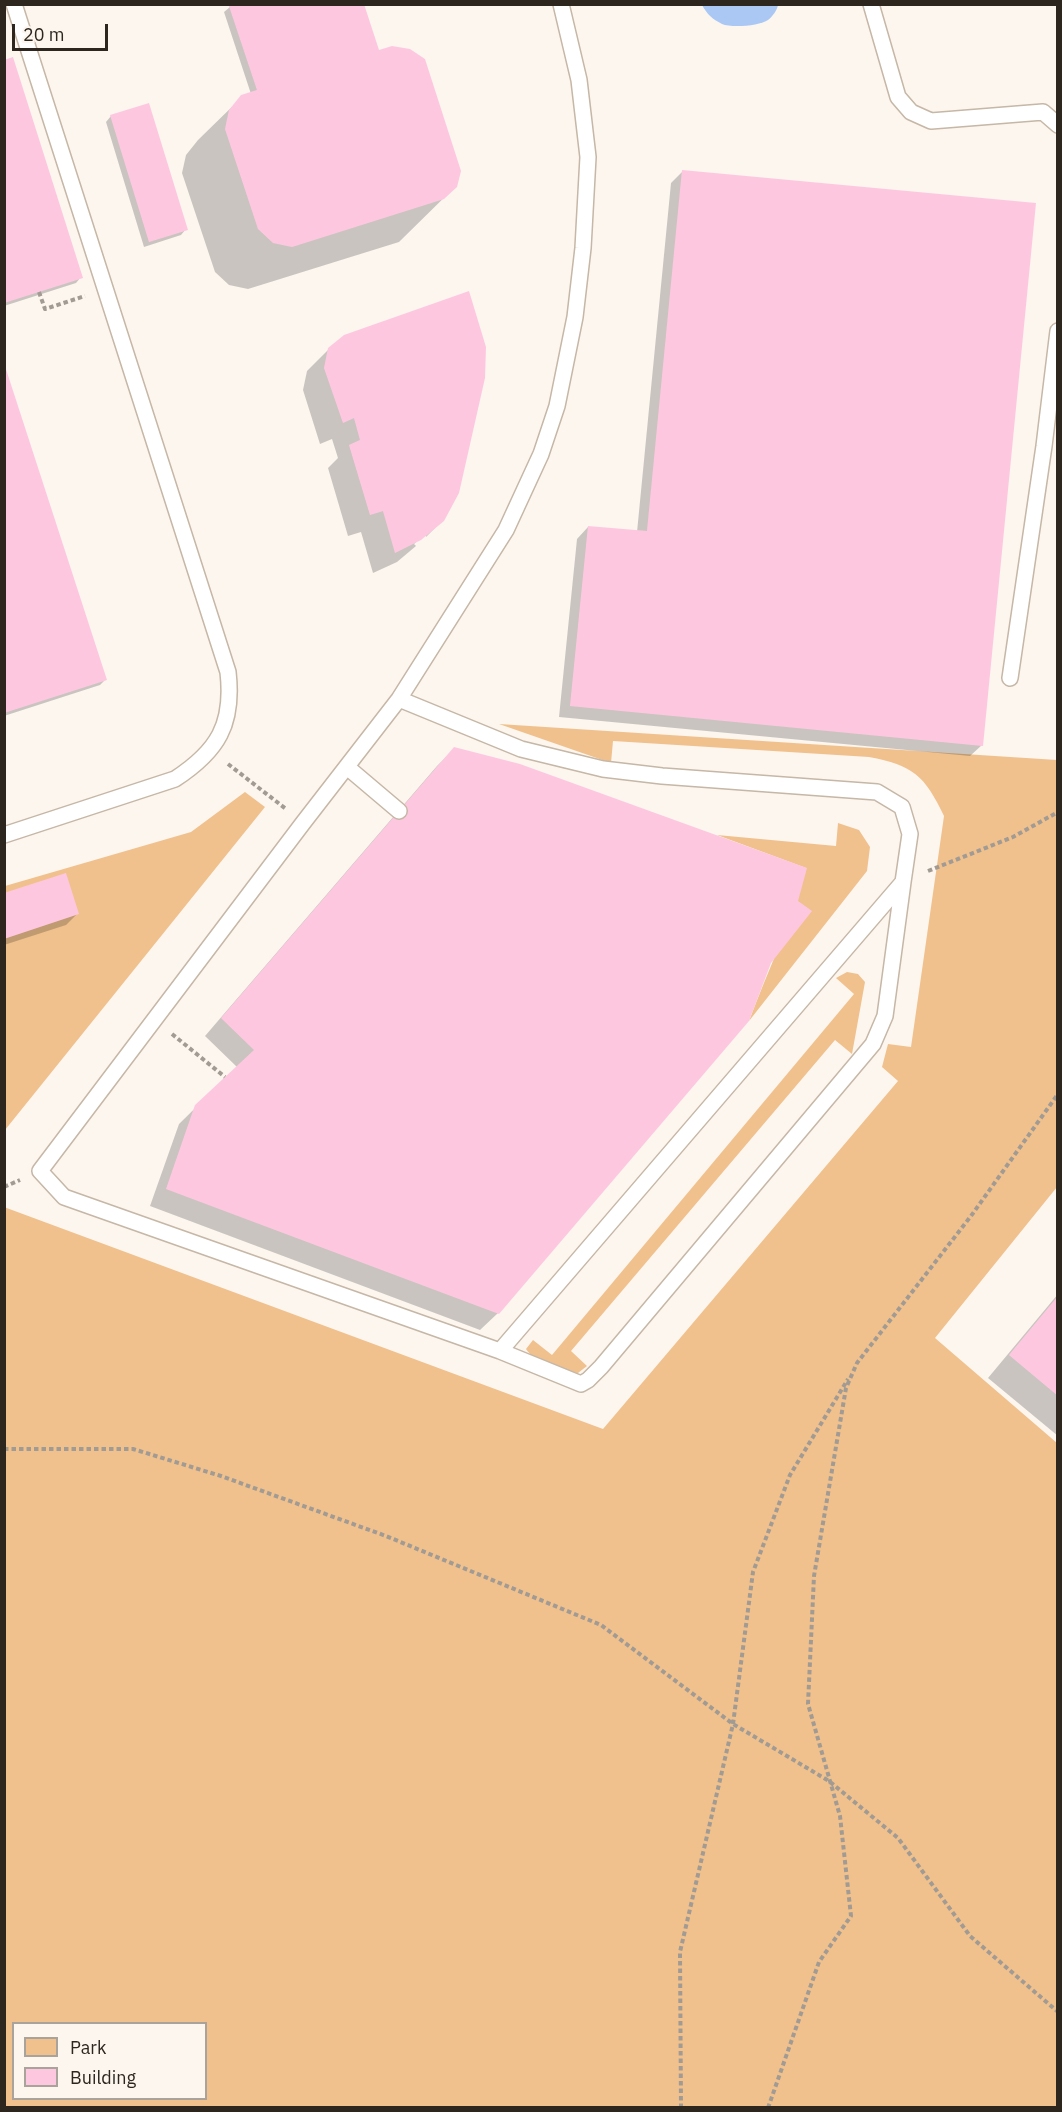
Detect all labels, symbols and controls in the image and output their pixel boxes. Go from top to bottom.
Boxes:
scale bar [15,12,111,50]
text: 20 m [23,23,65,46]
legend [12,2022,207,2100]
text: Park [70,2036,106,2059]
text: Building [70,2066,136,2089]

